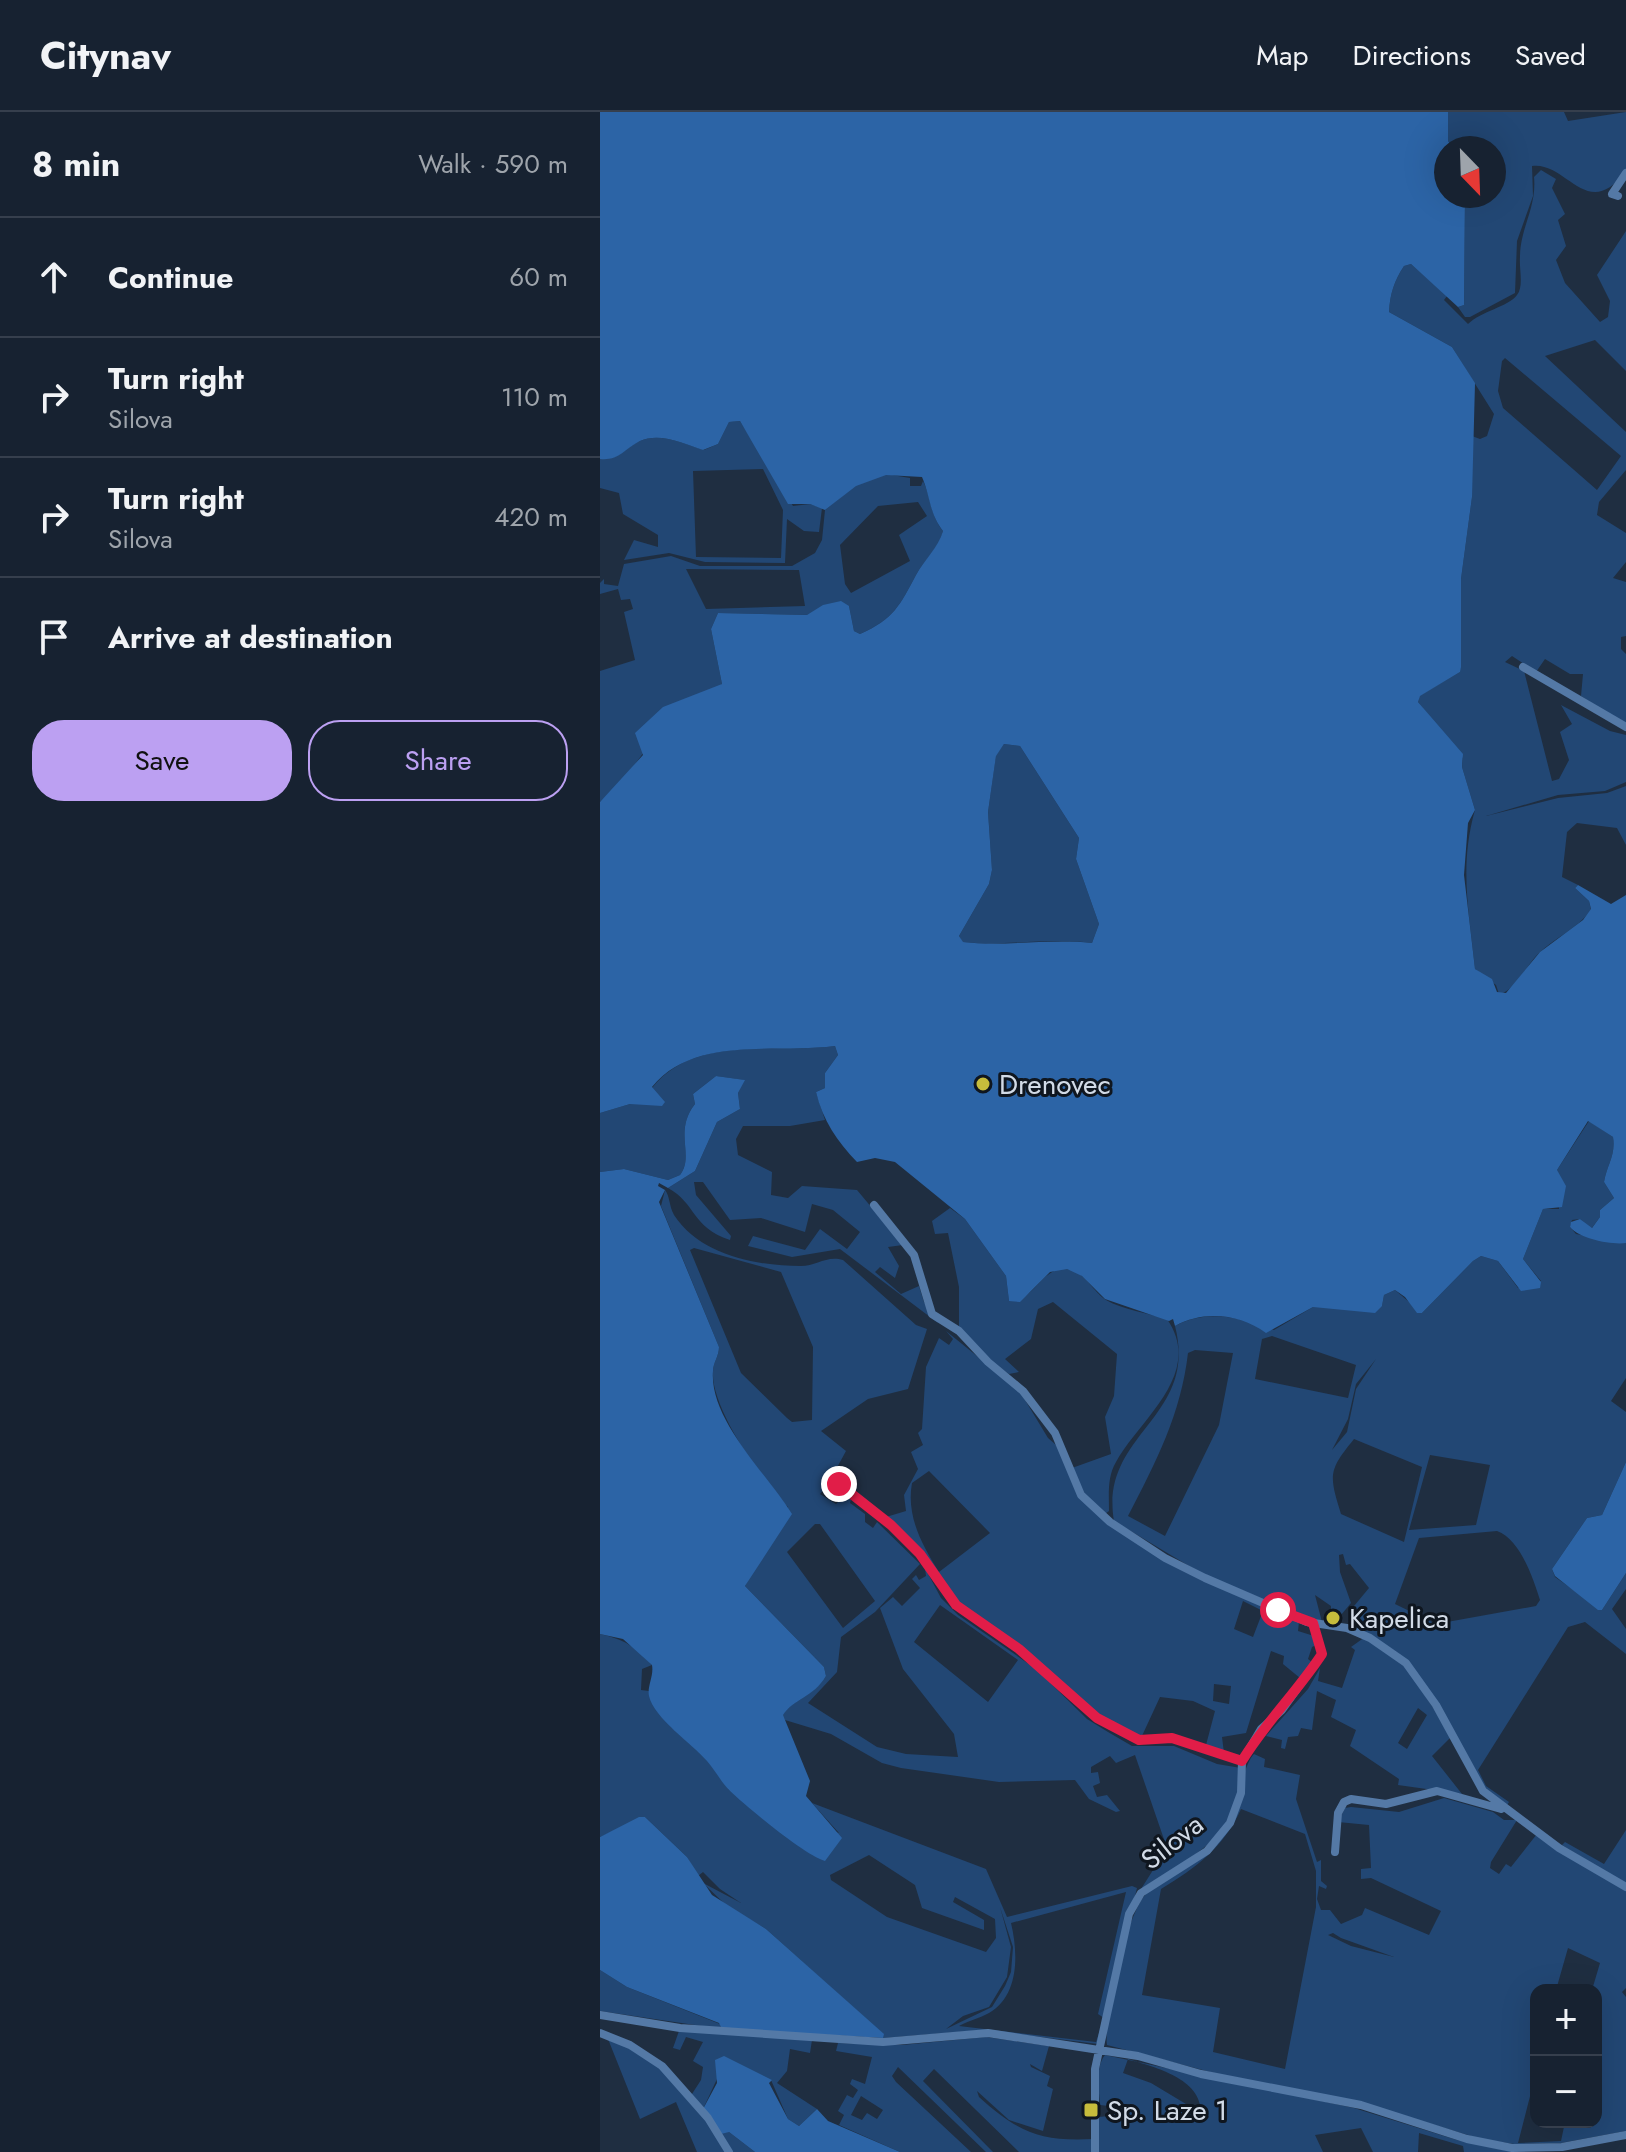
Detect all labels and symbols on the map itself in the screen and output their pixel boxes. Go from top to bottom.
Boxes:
north arrow [1434,136,1506,208]
place label: Drenovec [999,1064,1111,1105]
marker: Drenovec [974,1075,992,1093]
route end [821,1466,857,1502]
route start [1260,1592,1296,1628]
place label: Kapelica [1349,1598,1449,1639]
marker: Kapelica [1324,1609,1342,1627]
street label: Silova [1132,1804,1212,1880]
place label: Sp. Laze 1 [1107,2090,1228,2131]
marker: Sp. Laze 1 [1082,2101,1100,2119]

